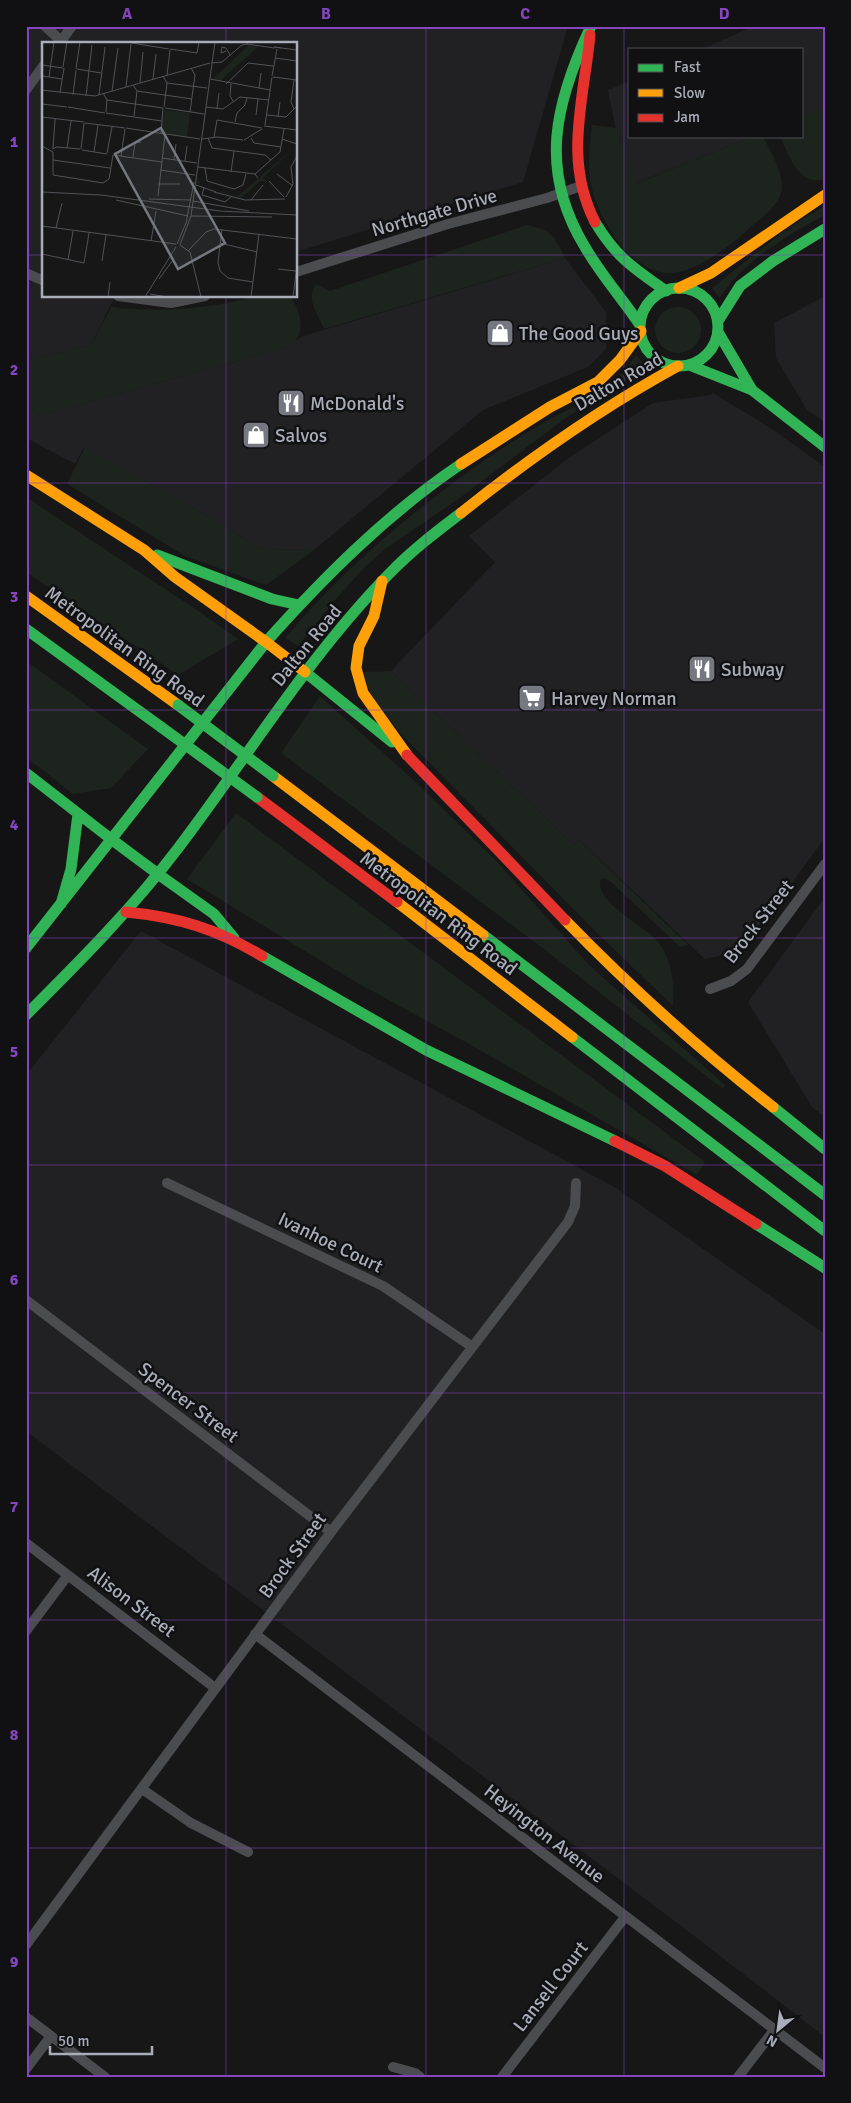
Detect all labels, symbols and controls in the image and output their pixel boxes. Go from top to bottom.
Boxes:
text: A [122,4,133,24]
text: B [321,4,331,24]
text: C [520,4,530,24]
text: D [719,4,730,24]
inset map [42,42,298,298]
legend [628,48,804,138]
text: Fast [674,58,701,76]
text: Slow [674,84,705,102]
text: Jam [674,108,700,126]
text: 1 [10,132,19,152]
street label: Northgate Drive [369,184,500,242]
shop icon: The Good Guys [485,318,515,348]
place label: The Good Guys [519,322,638,346]
street label: Dalton Road [570,347,667,417]
text: 2 [10,360,18,380]
restaurant icon: McDonald's [276,388,306,418]
place label: McDonald's [310,392,404,416]
shop icon: Salvos [241,420,271,450]
place label: Salvos [275,424,327,448]
street label: Metropolitan Ring Road [40,581,209,713]
text: 3 [10,587,18,607]
street label: Dalton Road [266,600,347,691]
restaurant icon: Subway [687,654,717,684]
place label: Subway [721,658,784,682]
supermarket icon: Harvey Norman [517,683,547,713]
place label: Harvey Norman [551,687,677,711]
text: 4 [10,815,19,835]
street label: Metropolitan Ring Road [355,847,522,981]
street label: Brock Street [719,875,799,968]
text: 5 [10,1042,18,1062]
street label: Ivanhoe Court [274,1207,387,1279]
text: 6 [10,1270,19,1290]
street label: Spencer Street [133,1357,244,1449]
text: 7 [10,1497,19,1517]
street label: Brock Street [254,1508,332,1603]
street label: Alison Street [83,1561,181,1643]
text: 8 [10,1725,19,1745]
street label: Heyington Avenue [479,1779,610,1889]
street label: Lansell Court [508,1936,594,2037]
text: 9 [10,1952,19,1972]
north arrow [754,2006,804,2056]
scale bar [50,2023,152,2055]
text: N [764,2031,780,2051]
text: 50 m [58,2032,89,2050]

